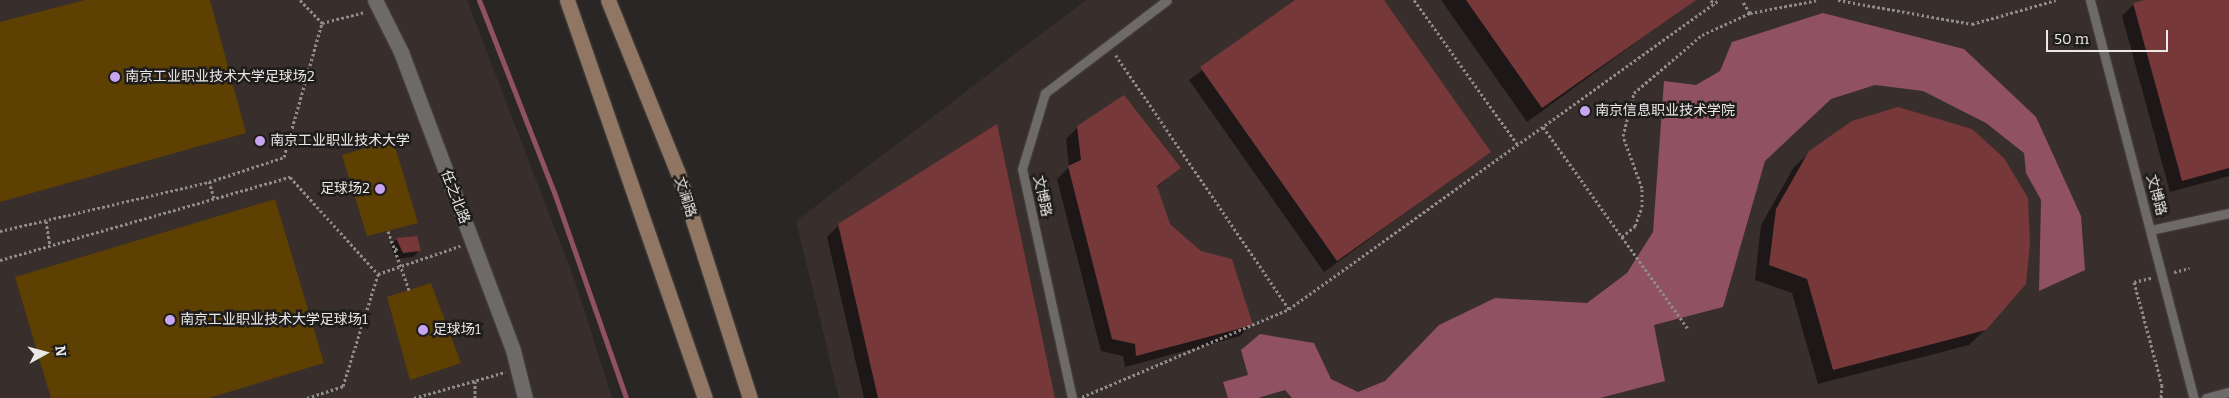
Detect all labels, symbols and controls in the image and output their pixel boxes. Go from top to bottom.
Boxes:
scale bar [2049,20,2172,52]
text: 50 m [2054,30,2089,48]
place label: 南京工业职业技术大学足球场2 [125,69,315,85]
marker: 南京工业职业技术大学足球场2 [109,71,121,83]
place label: 南京信息职业技术学院 [1595,103,1735,119]
marker: 南京信息职业技术学院 [1579,105,1591,117]
place label: 南京工业职业技术大学 [270,133,410,149]
marker: 南京工业职业技术大学 [254,135,266,147]
street label: 任之北路 [437,168,473,226]
street label: 文博路 [2142,173,2170,217]
street label: 文澜路 [671,174,699,220]
street label: 文博路 [1029,174,1055,218]
place label: 足球场2 [320,181,370,197]
marker: 足球场2 [374,183,386,195]
place label: 南京工业职业技术大学足球场1 [180,312,368,328]
marker: 南京工业职业技术大学足球场1 [164,314,176,326]
place label: 足球场1 [433,322,481,338]
marker: 足球场1 [417,324,429,336]
north arrow [20,328,70,378]
text: N [51,345,69,358]

